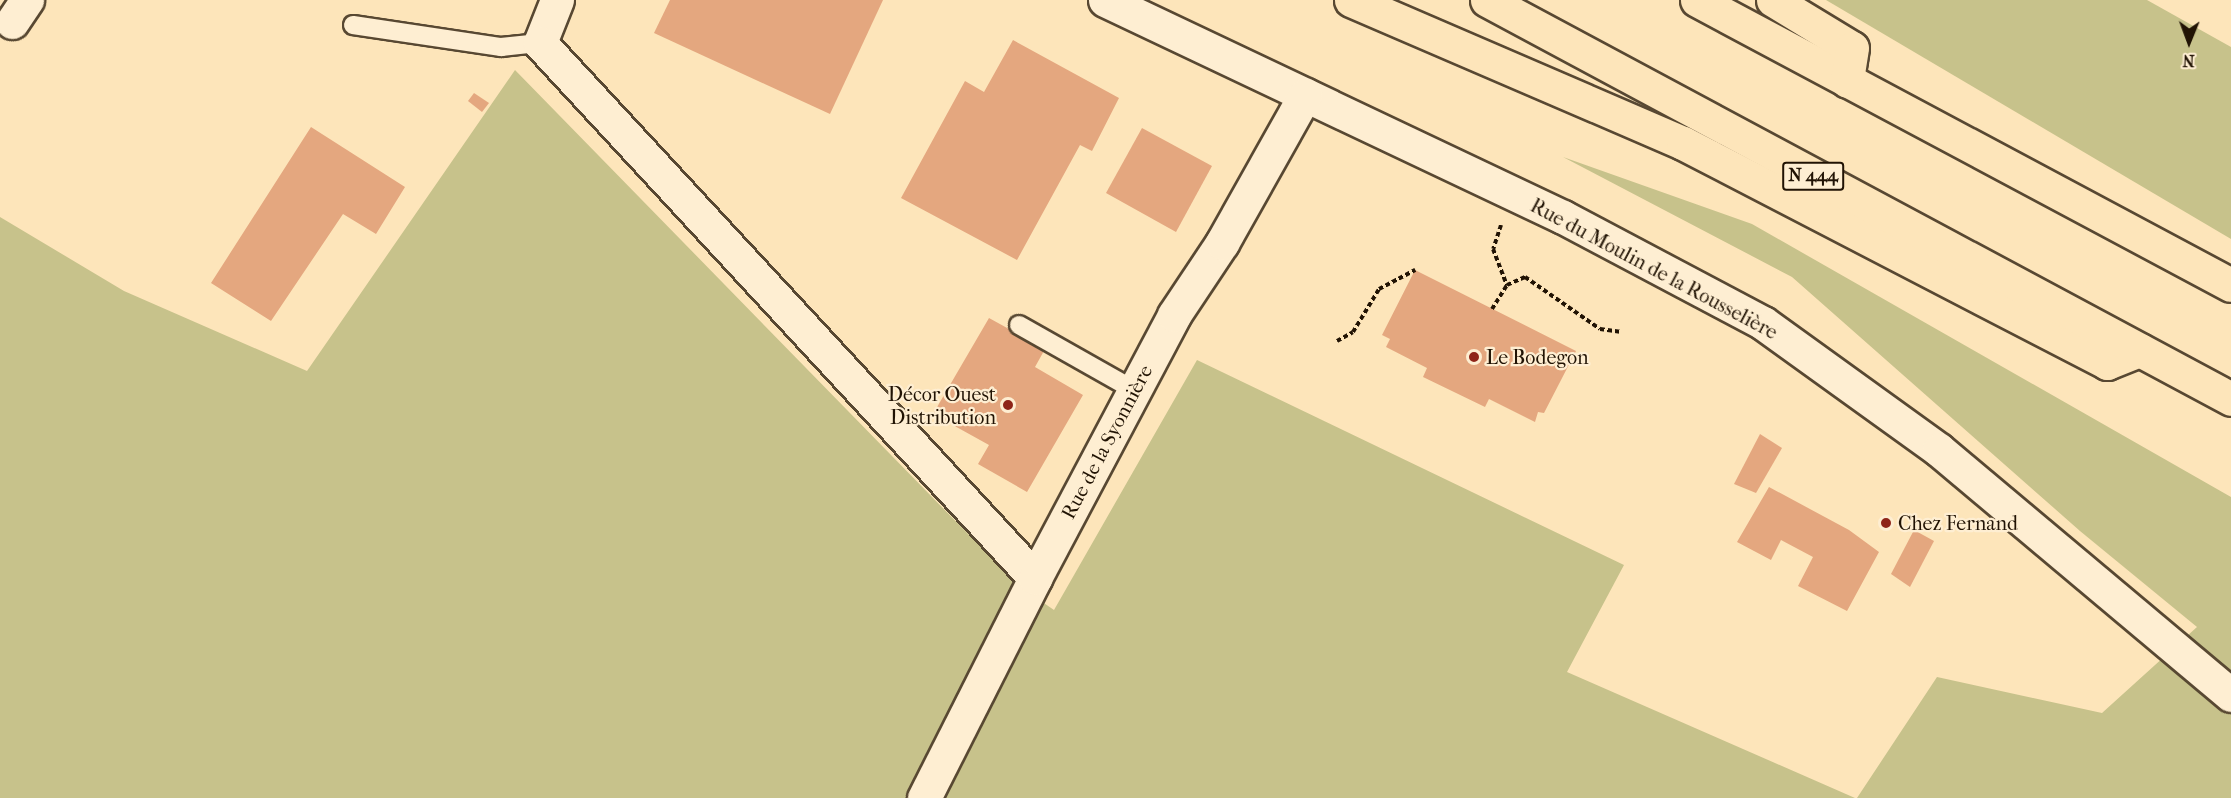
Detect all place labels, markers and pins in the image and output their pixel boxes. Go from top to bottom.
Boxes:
place label: Le Bodegon [1486,345,1589,369]
marker: Le Bodegon [1467,350,1481,364]
place label: Décor Ouest Distribution [888,382,996,429]
marker: Décor Ouest Distribution [1001,398,1015,412]
place label: Chez Fernand [1898,511,2018,535]
marker: Chez Fernand [1879,516,1893,530]

